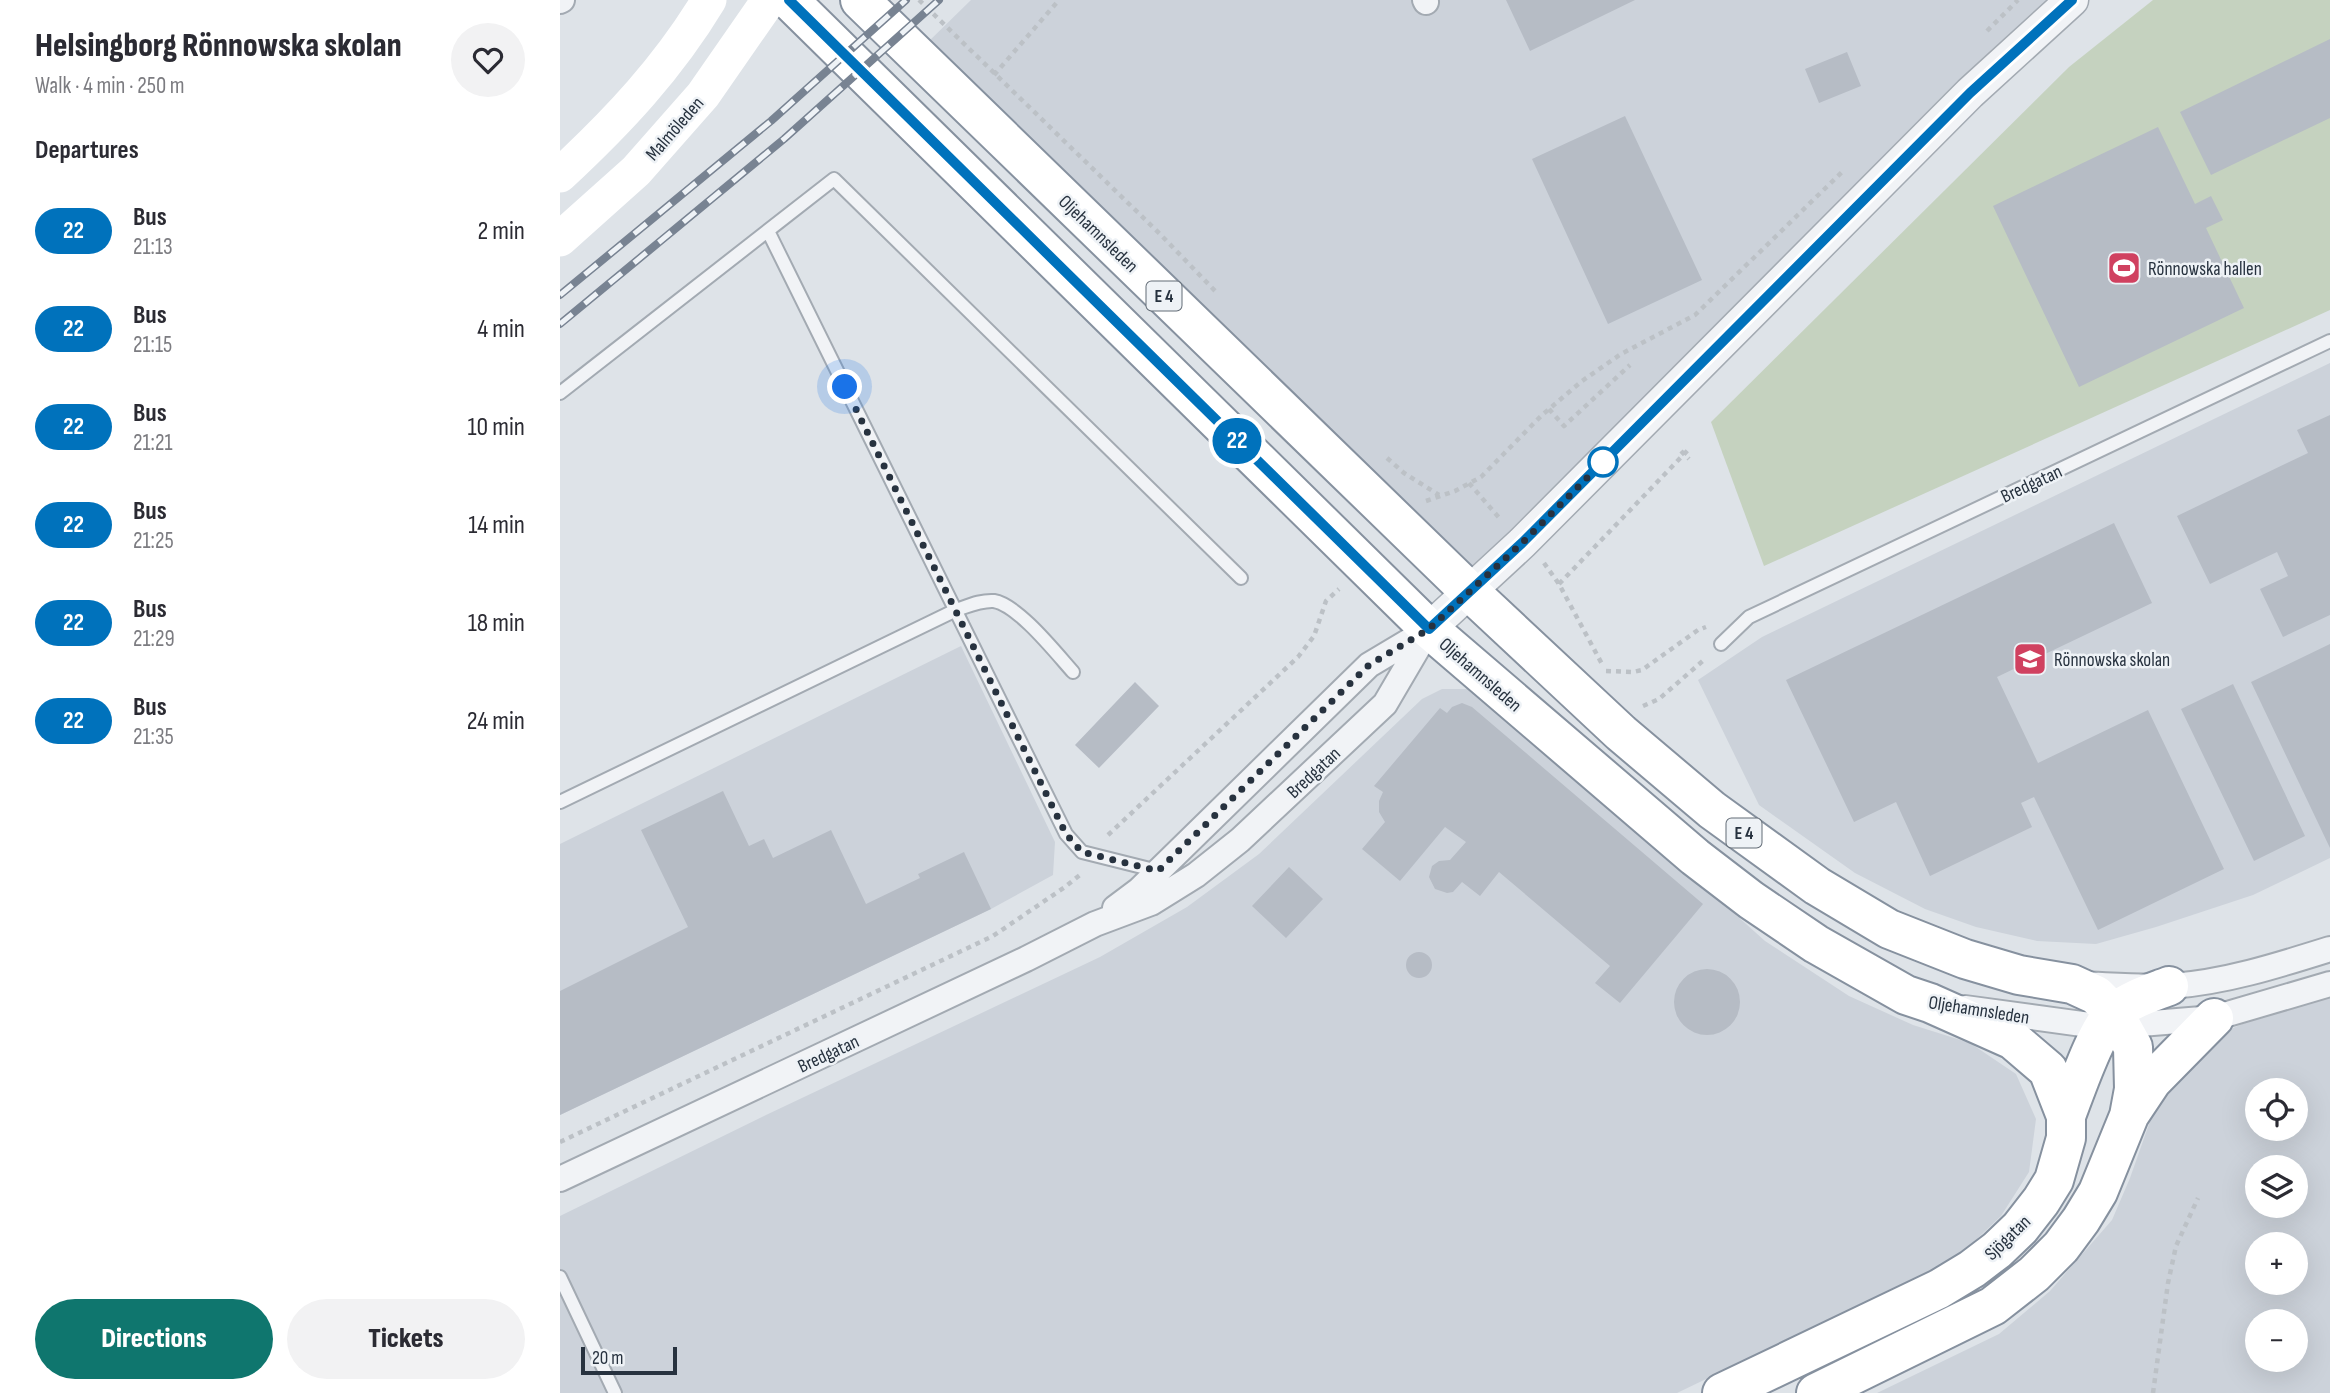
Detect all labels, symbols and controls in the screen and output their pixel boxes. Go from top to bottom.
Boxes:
button: heart [451,23,525,97]
text: Helsingborg Rönnowska skolan [35,26,402,66]
text: Walk · 4 min · 250 m [35,72,185,100]
street label: Malmöleden [641,92,709,166]
text: Departures [35,135,139,166]
street label: Oljehamnsleden [1053,190,1143,278]
text: Bus [133,202,167,233]
text: 22 [63,216,84,245]
text: 2 min [477,216,525,247]
text: 21:13 [133,233,173,261]
sports icon: Rönnowska hallen [2105,249,2143,287]
place label: Rönnowska hallen [2148,258,2262,281]
road number: E 4 [1146,282,1182,310]
text: Bus [133,300,167,331]
text: 22 [63,314,84,343]
text: 4 min [477,314,525,345]
text: 21:15 [133,331,172,359]
your location [827,369,862,404]
text: Bus [133,398,167,429]
text: 22 [63,412,84,441]
text: 10 min [468,412,525,443]
line badge: 22 [1206,418,1268,464]
text: 22 [1226,426,1248,455]
text: 21:21 [133,429,173,457]
unlabelled marker [1588,447,1618,477]
street label: Bredgatan [1997,460,2066,509]
text: Bus [133,496,167,527]
text: 22 [63,510,84,539]
text: 14 min [468,510,525,541]
text: 21:25 [133,527,174,555]
text: Bus [133,594,167,625]
text: 22 [63,608,84,637]
text: 18 min [468,608,525,639]
text: 21:29 [133,625,175,653]
street label: Oljehamnsleden [1434,633,1526,717]
school or university icon: Rönnowska skolan [2011,640,2049,678]
place label: Rönnowska skolan [2054,649,2170,672]
text: Bus [133,692,167,723]
text: 22 [63,706,84,735]
text: 24 min [467,706,525,737]
text: 21:35 [133,723,174,751]
street label: Bredgatan [1282,743,1346,804]
road number: E 4 [1726,818,1762,848]
street label: Oljehamnsleden [1927,991,2031,1030]
street label: Bredgatan [794,1030,863,1079]
map controls [2245,1078,2308,1372]
button: locate [2245,1078,2308,1141]
button: layers [2245,1155,2308,1218]
street label: Sjögatan [1980,1211,2036,1266]
button: + [2245,1232,2308,1295]
button: Directions [35,1299,273,1379]
button: Tickets [287,1299,525,1379]
button: − [2245,1309,2308,1372]
scale bar [581,1344,677,1376]
text: 20 m [592,1347,624,1370]

